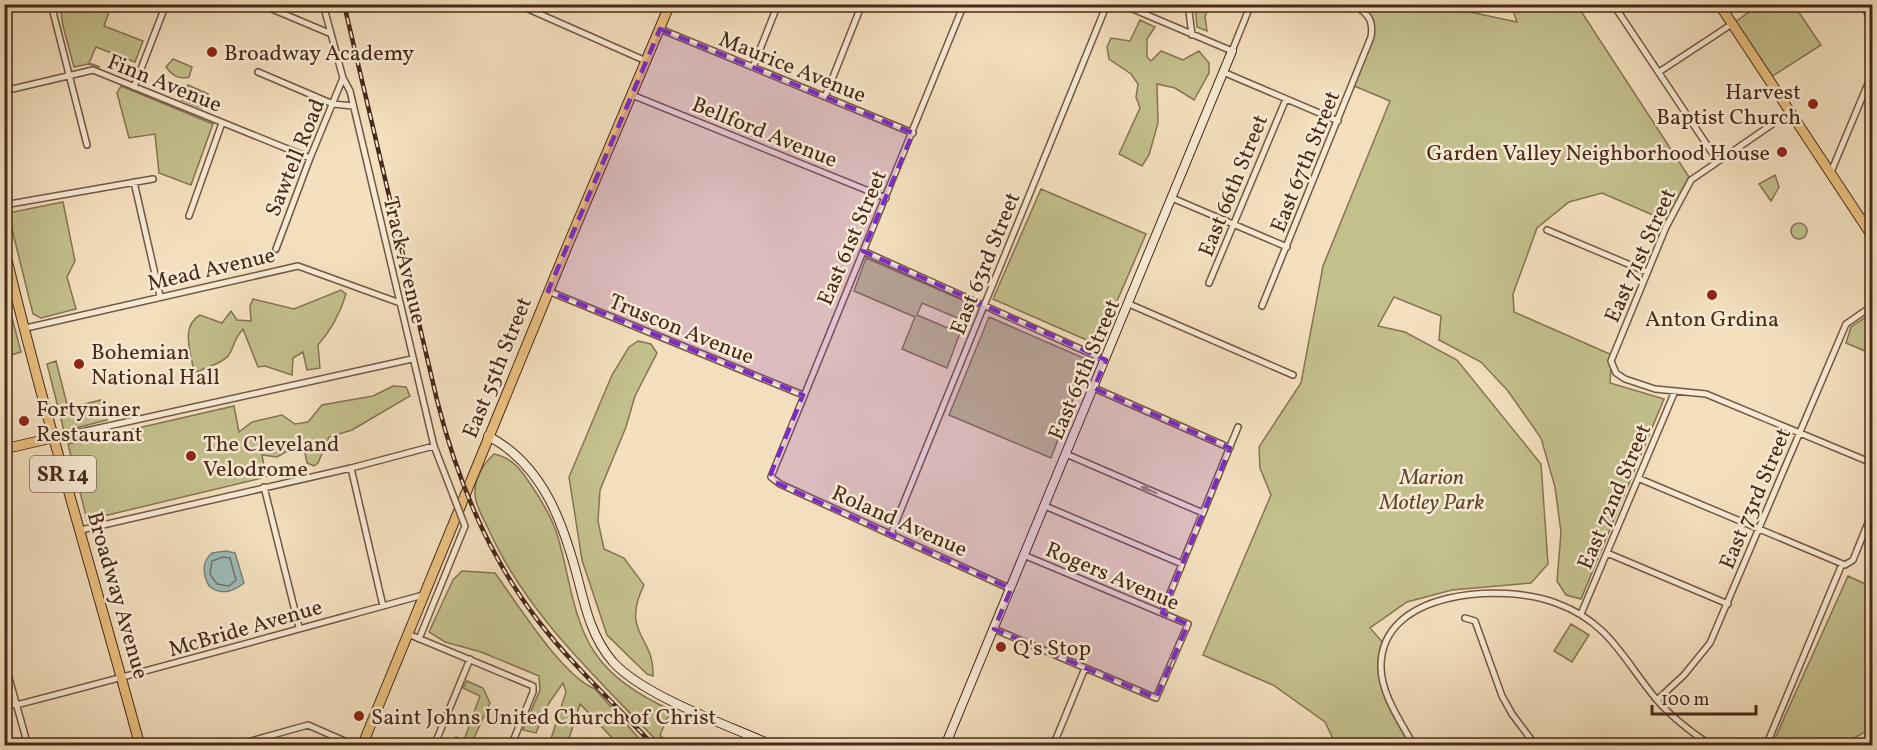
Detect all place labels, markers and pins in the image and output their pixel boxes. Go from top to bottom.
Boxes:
place label: Broadway Academy [224,39,414,70]
marker: Broadway Academy [205,45,219,59]
place label: Harvest Baptist Church [1656,78,1801,134]
marker: Harvest Baptist Church [1806,97,1820,111]
place label: Garden Valley Neighborhood House [1426,139,1770,170]
marker: Garden Valley Neighborhood House [1775,145,1789,159]
marker: Anton Grdina [1705,288,1719,302]
place label: Anton Grdina [1645,305,1779,336]
place label: Bohemian National Hall [91,338,220,394]
marker: Bohemian National Hall [72,357,86,371]
place label: Fortyniner Restaurant [36,395,143,451]
marker: Fortyniner Restaurant [17,414,31,428]
place label: The Cleveland Velodrome [203,430,339,486]
marker: The Cleveland Velodrome [184,449,198,463]
place label: Q's Stop [1013,634,1091,665]
marker: Q's Stop [994,640,1008,654]
place label: Saint Johns United Church of Christ [371,703,717,734]
marker: Saint Johns United Church of Christ [352,709,366,723]

